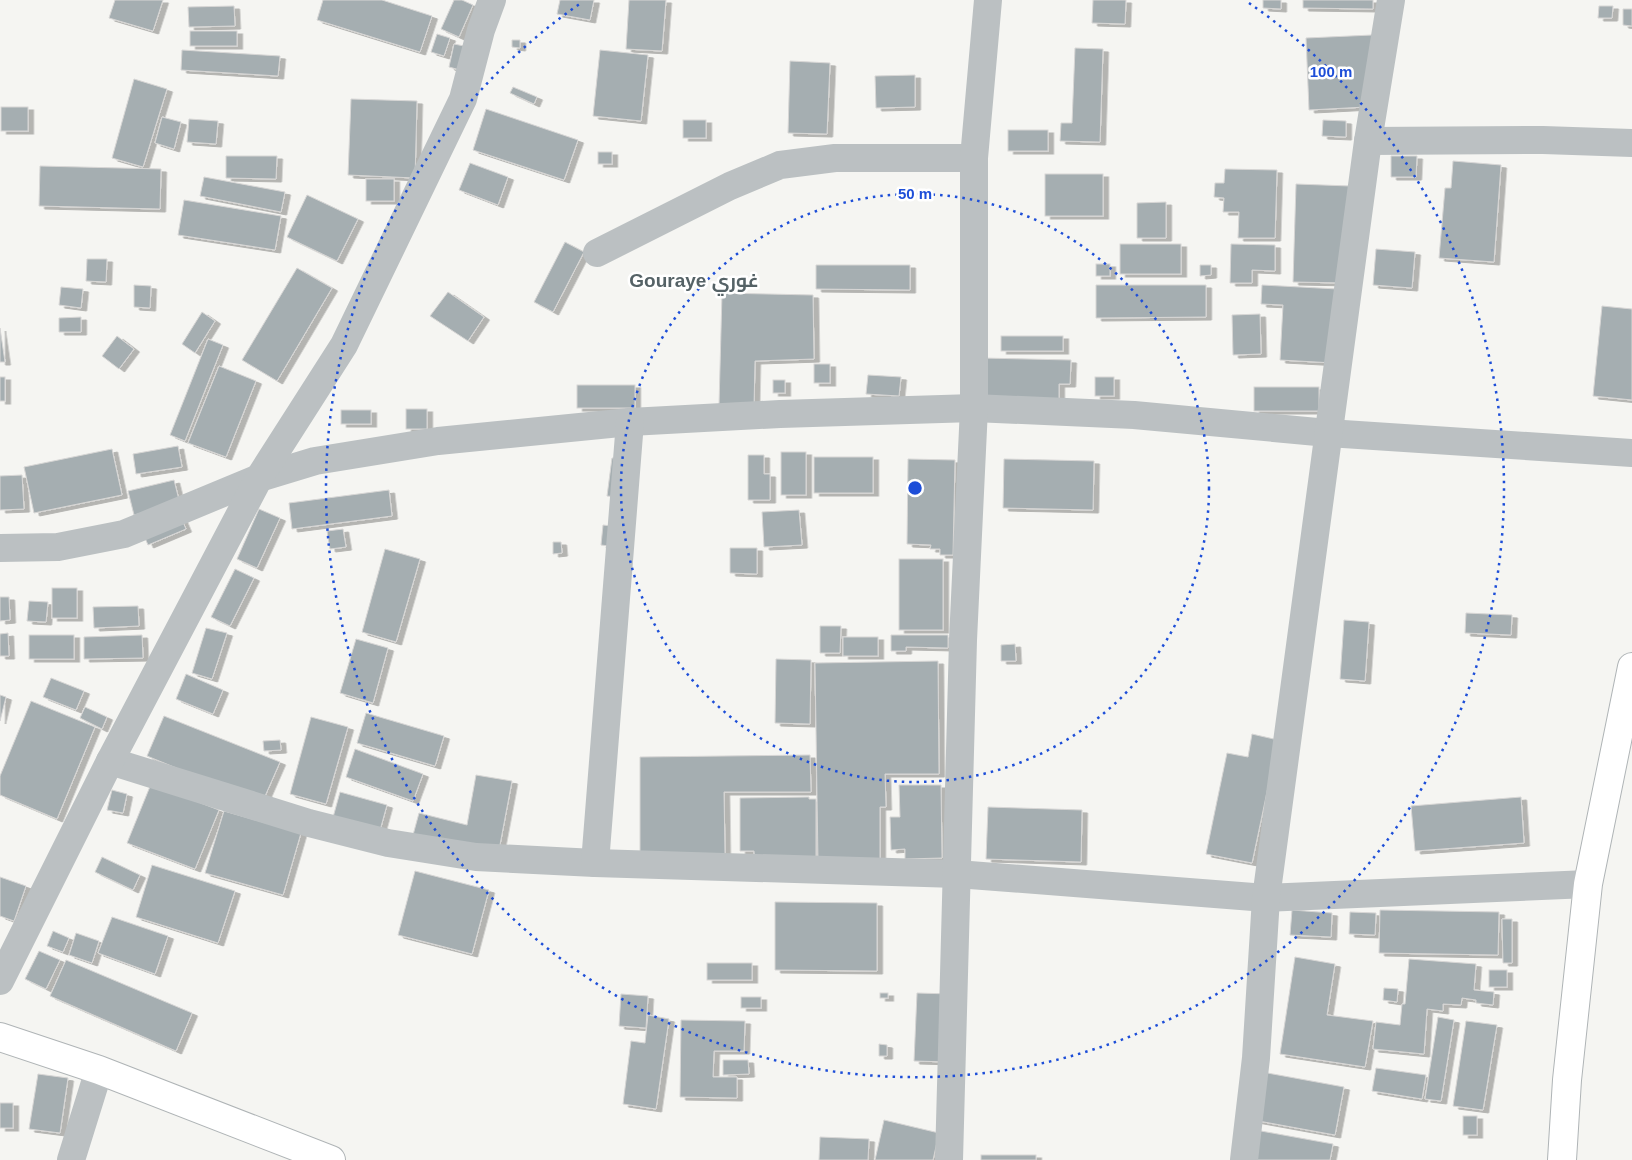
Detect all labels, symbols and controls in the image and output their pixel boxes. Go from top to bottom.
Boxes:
text: 100 m [1310,63,1352,80]
text: 50 m [898,185,932,202]
district label: Gouraye غوري [629,270,759,296]
centre of rings [906,479,924,497]

